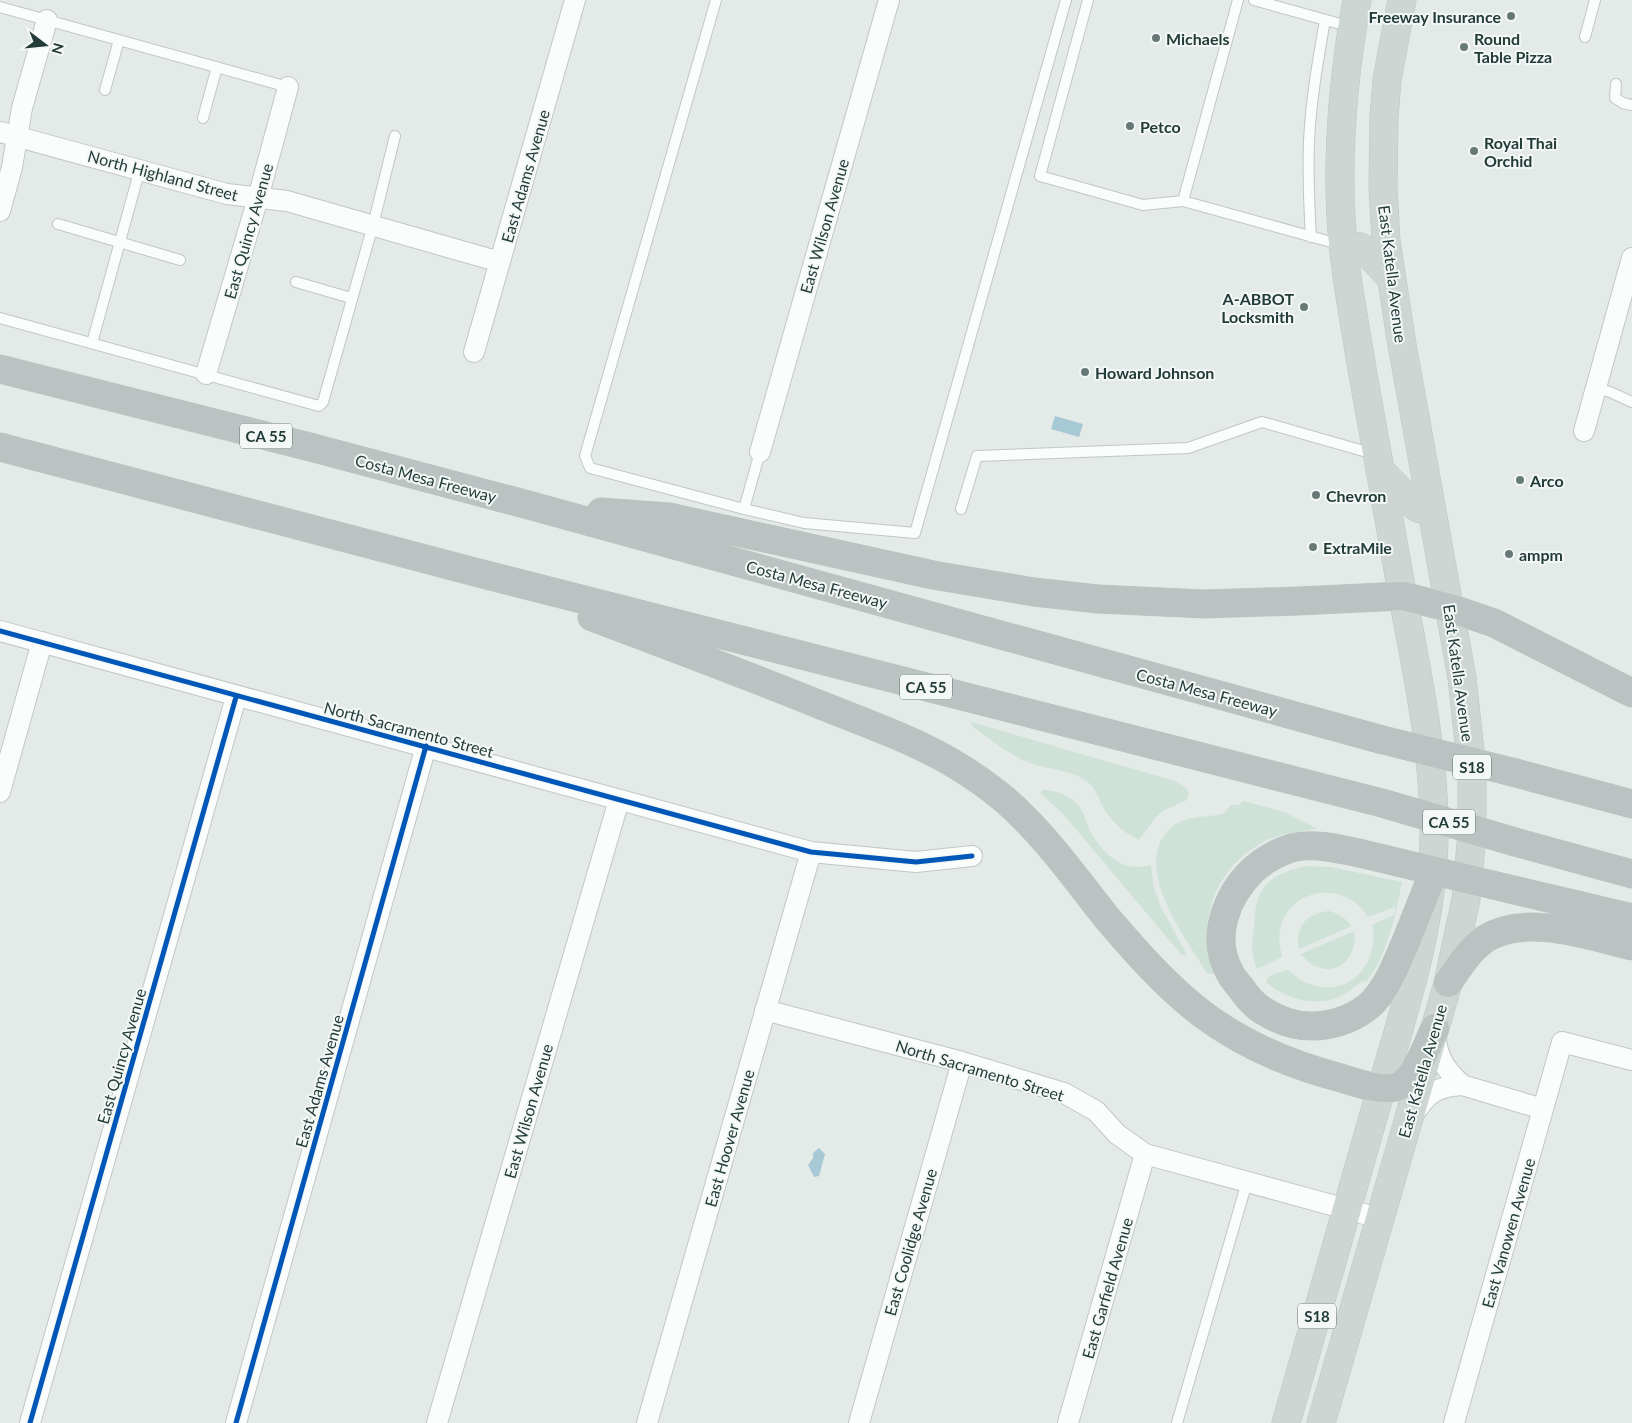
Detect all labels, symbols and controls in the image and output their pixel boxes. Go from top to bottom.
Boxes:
place label: Freeway Insurance [1369,7,1501,26]
marker: Freeway Insurance [1505,10,1517,22]
north arrow [20,20,70,70]
place label: Michaels [1166,29,1229,48]
place label: Round Table Pizza [1474,29,1552,66]
marker: Michaels [1150,32,1162,44]
text: N [48,41,68,56]
marker: Round Table Pizza [1458,41,1470,53]
street label: East Adams Avenue [497,107,553,245]
place label: Petco [1140,117,1181,136]
marker: Petco [1124,120,1136,132]
place label: Royal Thai Orchid [1484,133,1557,170]
marker: Royal Thai Orchid [1468,145,1480,157]
street label: North Highland Street [86,146,240,204]
street label: East Wilson Avenue [796,156,852,296]
street label: East Quincy Avenue [220,161,276,301]
street label: East Katella Avenue [1375,204,1411,344]
place label: A-ABBOT Locksmith [1221,289,1294,326]
marker: A-ABBOT Locksmith [1298,301,1310,313]
place label: Howard Johnson [1095,363,1214,382]
marker: Howard Johnson [1079,366,1091,378]
road number: CA 55 [240,424,292,448]
street label: Costa Mesa Freeway [353,450,499,506]
place label: Arco [1529,471,1564,490]
marker: Arco [1514,474,1526,486]
place label: Chevron [1326,486,1386,505]
marker: Chevron [1310,489,1322,501]
place label: ExtraMile [1323,538,1392,557]
marker: ExtraMile [1307,541,1319,553]
place label: ampm [1519,545,1563,564]
marker: ampm [1503,548,1515,560]
street label: Costa Mesa Freeway [744,556,890,612]
street label: East Katella Avenue [1440,603,1478,743]
street label: Costa Mesa Freeway [1134,664,1280,720]
road number: CA 55 [900,674,952,700]
street label: North Sacramento Street [322,697,496,761]
road number: S18 [1453,754,1491,780]
road number: CA 55 [1423,810,1475,834]
street label: East Quincy Avenue [93,986,149,1126]
street label: East Katella Avenue [1394,1002,1450,1140]
street label: East Adams Avenue [291,1012,347,1150]
street label: North Sacramento Street [894,1035,1067,1105]
street label: East Wilson Avenue [500,1041,556,1181]
street label: East Hoover Avenue [700,1067,758,1209]
street label: East Vanowen Avenue [1477,1156,1539,1310]
street label: East Coolidge Avenue [880,1166,940,1318]
street label: East Garfield Avenue [1078,1215,1136,1361]
road number: S18 [1298,1304,1336,1328]

